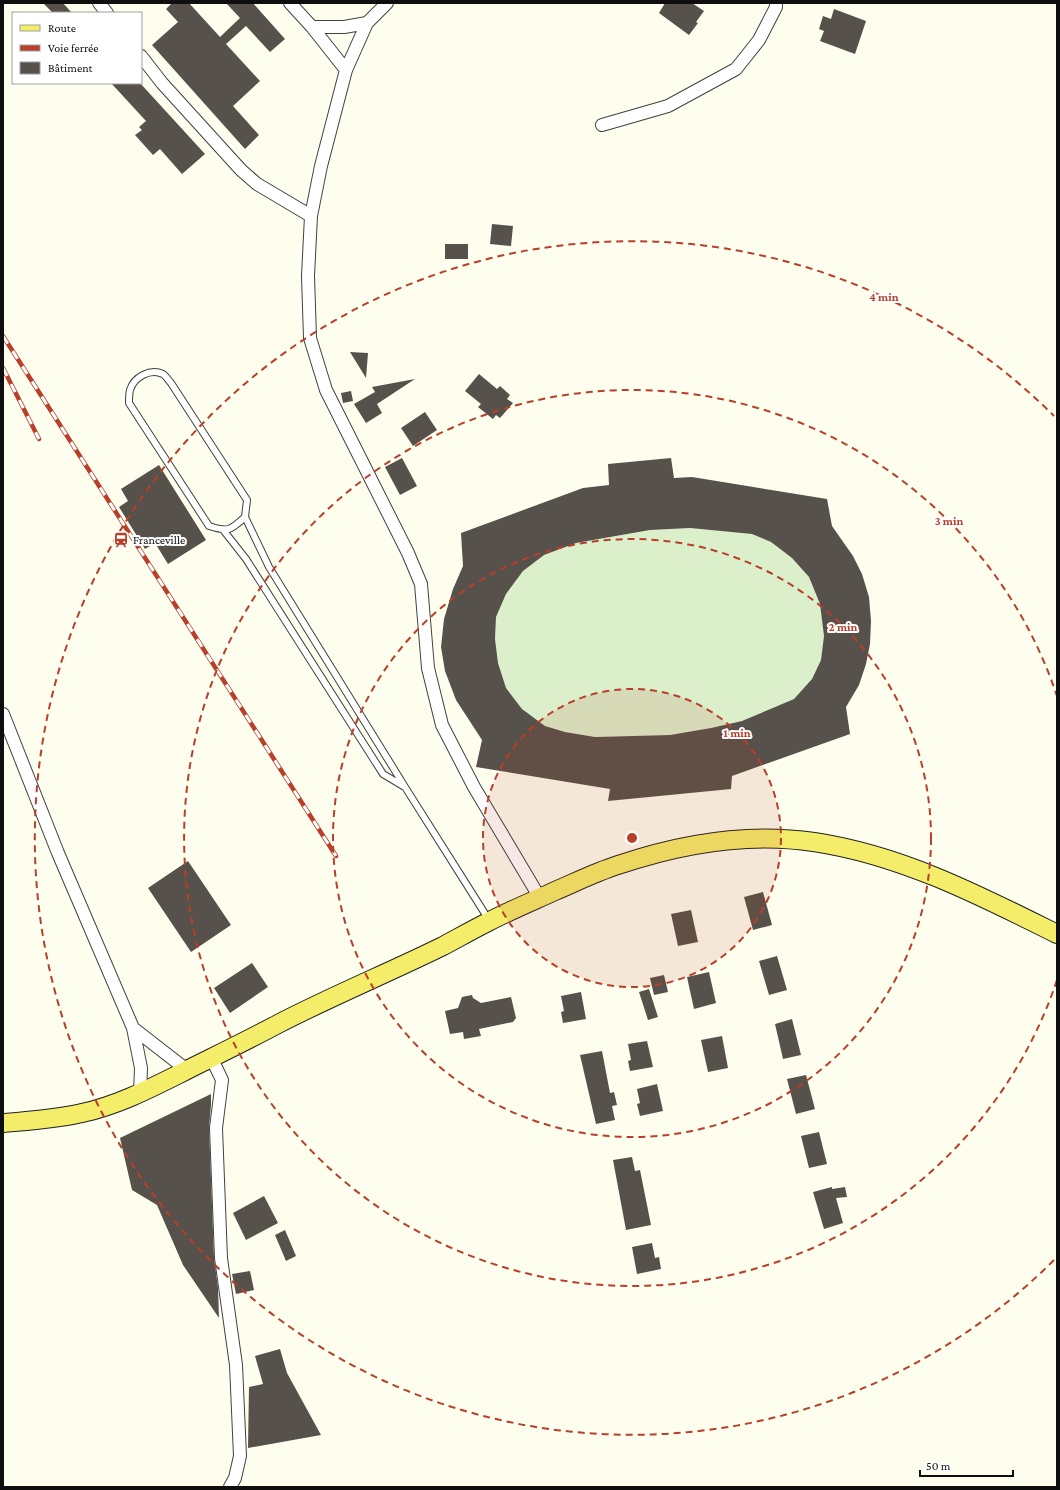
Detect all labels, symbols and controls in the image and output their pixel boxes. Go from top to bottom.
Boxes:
legend [12,12,142,84]
text: Route [48,21,76,35]
text: Voie ferrée [48,41,99,55]
text: Bâtiment [48,61,94,75]
text: 4 min [869,290,899,304]
text: 3 min [935,514,963,528]
station icon: Franceville [112,531,130,549]
place label: Franceville [133,533,185,547]
text: 2 min [829,620,858,634]
text: 1 min [723,726,751,740]
centre of rings [625,831,639,845]
scale bar [920,1452,1013,1478]
text: 50 m [926,1459,951,1473]

